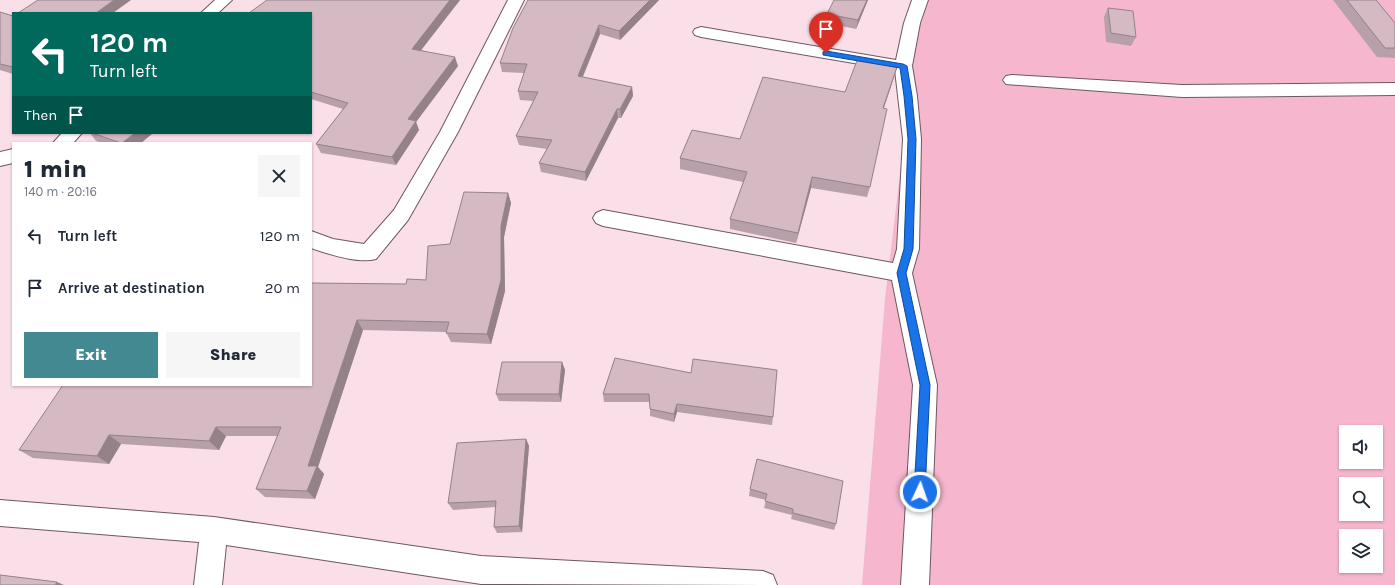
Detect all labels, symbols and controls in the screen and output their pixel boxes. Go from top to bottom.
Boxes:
pin [809,12,843,53]
icon: arrive [815,18,837,40]
text: 120 m [90,26,168,59]
icon: left [24,28,76,80]
text: Turn left [90,60,158,82]
icon: arrive [65,104,87,126]
text: Then [24,106,57,124]
text: 1 min [24,155,87,183]
button: close [258,155,300,197]
text: 140 m · 20:16 [24,184,97,199]
icon: left [24,225,46,247]
text: Turn left [58,227,117,245]
text: 120 m [260,227,300,245]
icon: arrive [24,277,46,299]
text: Arrive at destination [58,279,205,297]
text: 20 m [265,279,300,297]
button: Exit [24,332,158,378]
button: Share [166,332,300,378]
map controls [1339,425,1383,573]
button: sound [1339,425,1383,469]
position arrow [899,471,941,513]
button: search [1339,477,1383,521]
button: layers [1339,529,1383,573]

